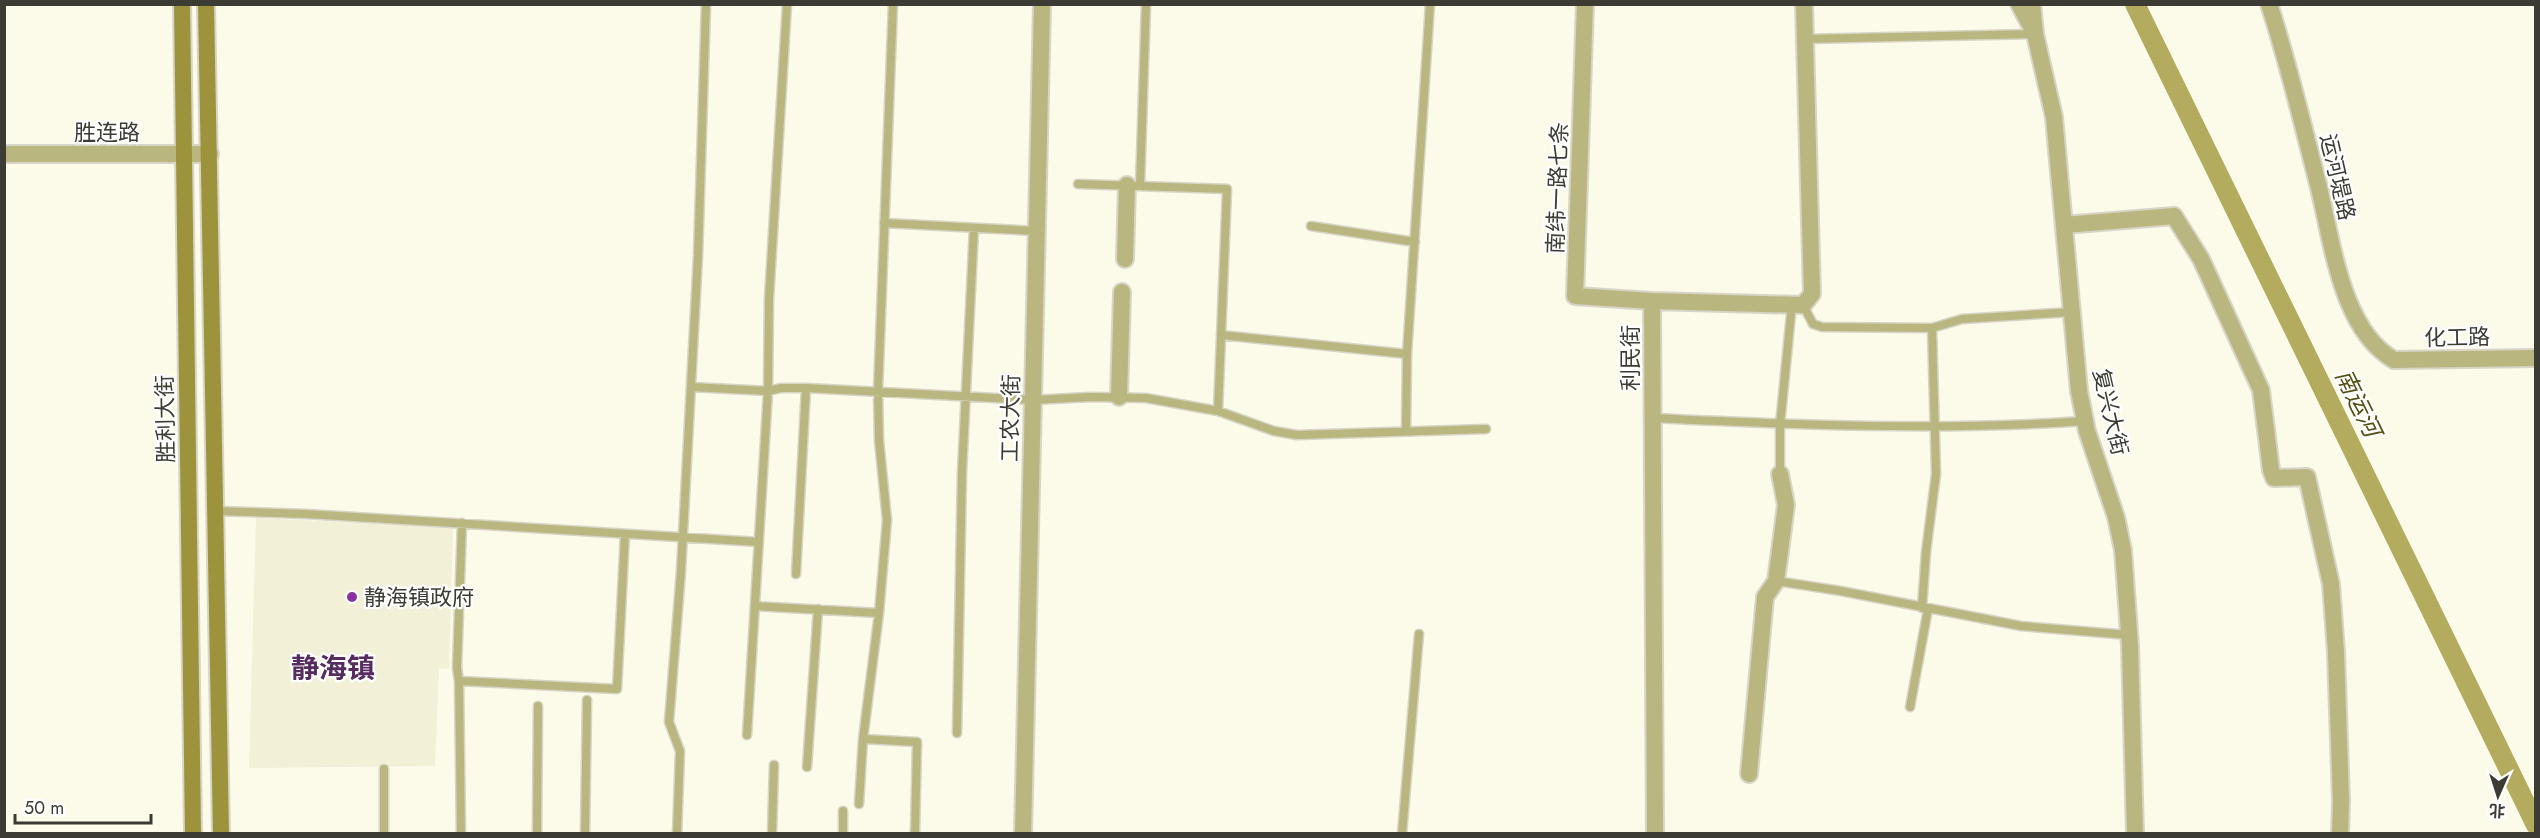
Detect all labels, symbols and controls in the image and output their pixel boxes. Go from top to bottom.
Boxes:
street label: 胜连路 [74,116,140,148]
street label: 南纬一路七条 [1539,121,1575,255]
street label: 运河堤路 [2313,131,2363,223]
street label: 化工路 [2424,320,2490,354]
street label: 利民街 [1614,325,1646,391]
water label: 南运河 [2327,363,2392,446]
street label: 复兴大街 [2086,366,2136,458]
street label: 工农大街 [993,374,1027,462]
street label: 胜利大街 [148,375,182,463]
place label: 静海镇政府 [364,581,474,613]
marker: 静海镇政府 [345,590,359,604]
district label: 静海镇 [291,648,375,689]
north arrow [2468,766,2528,826]
scale bar [15,787,152,825]
text: 50 m [24,795,64,821]
text: 北 [2489,799,2506,822]

